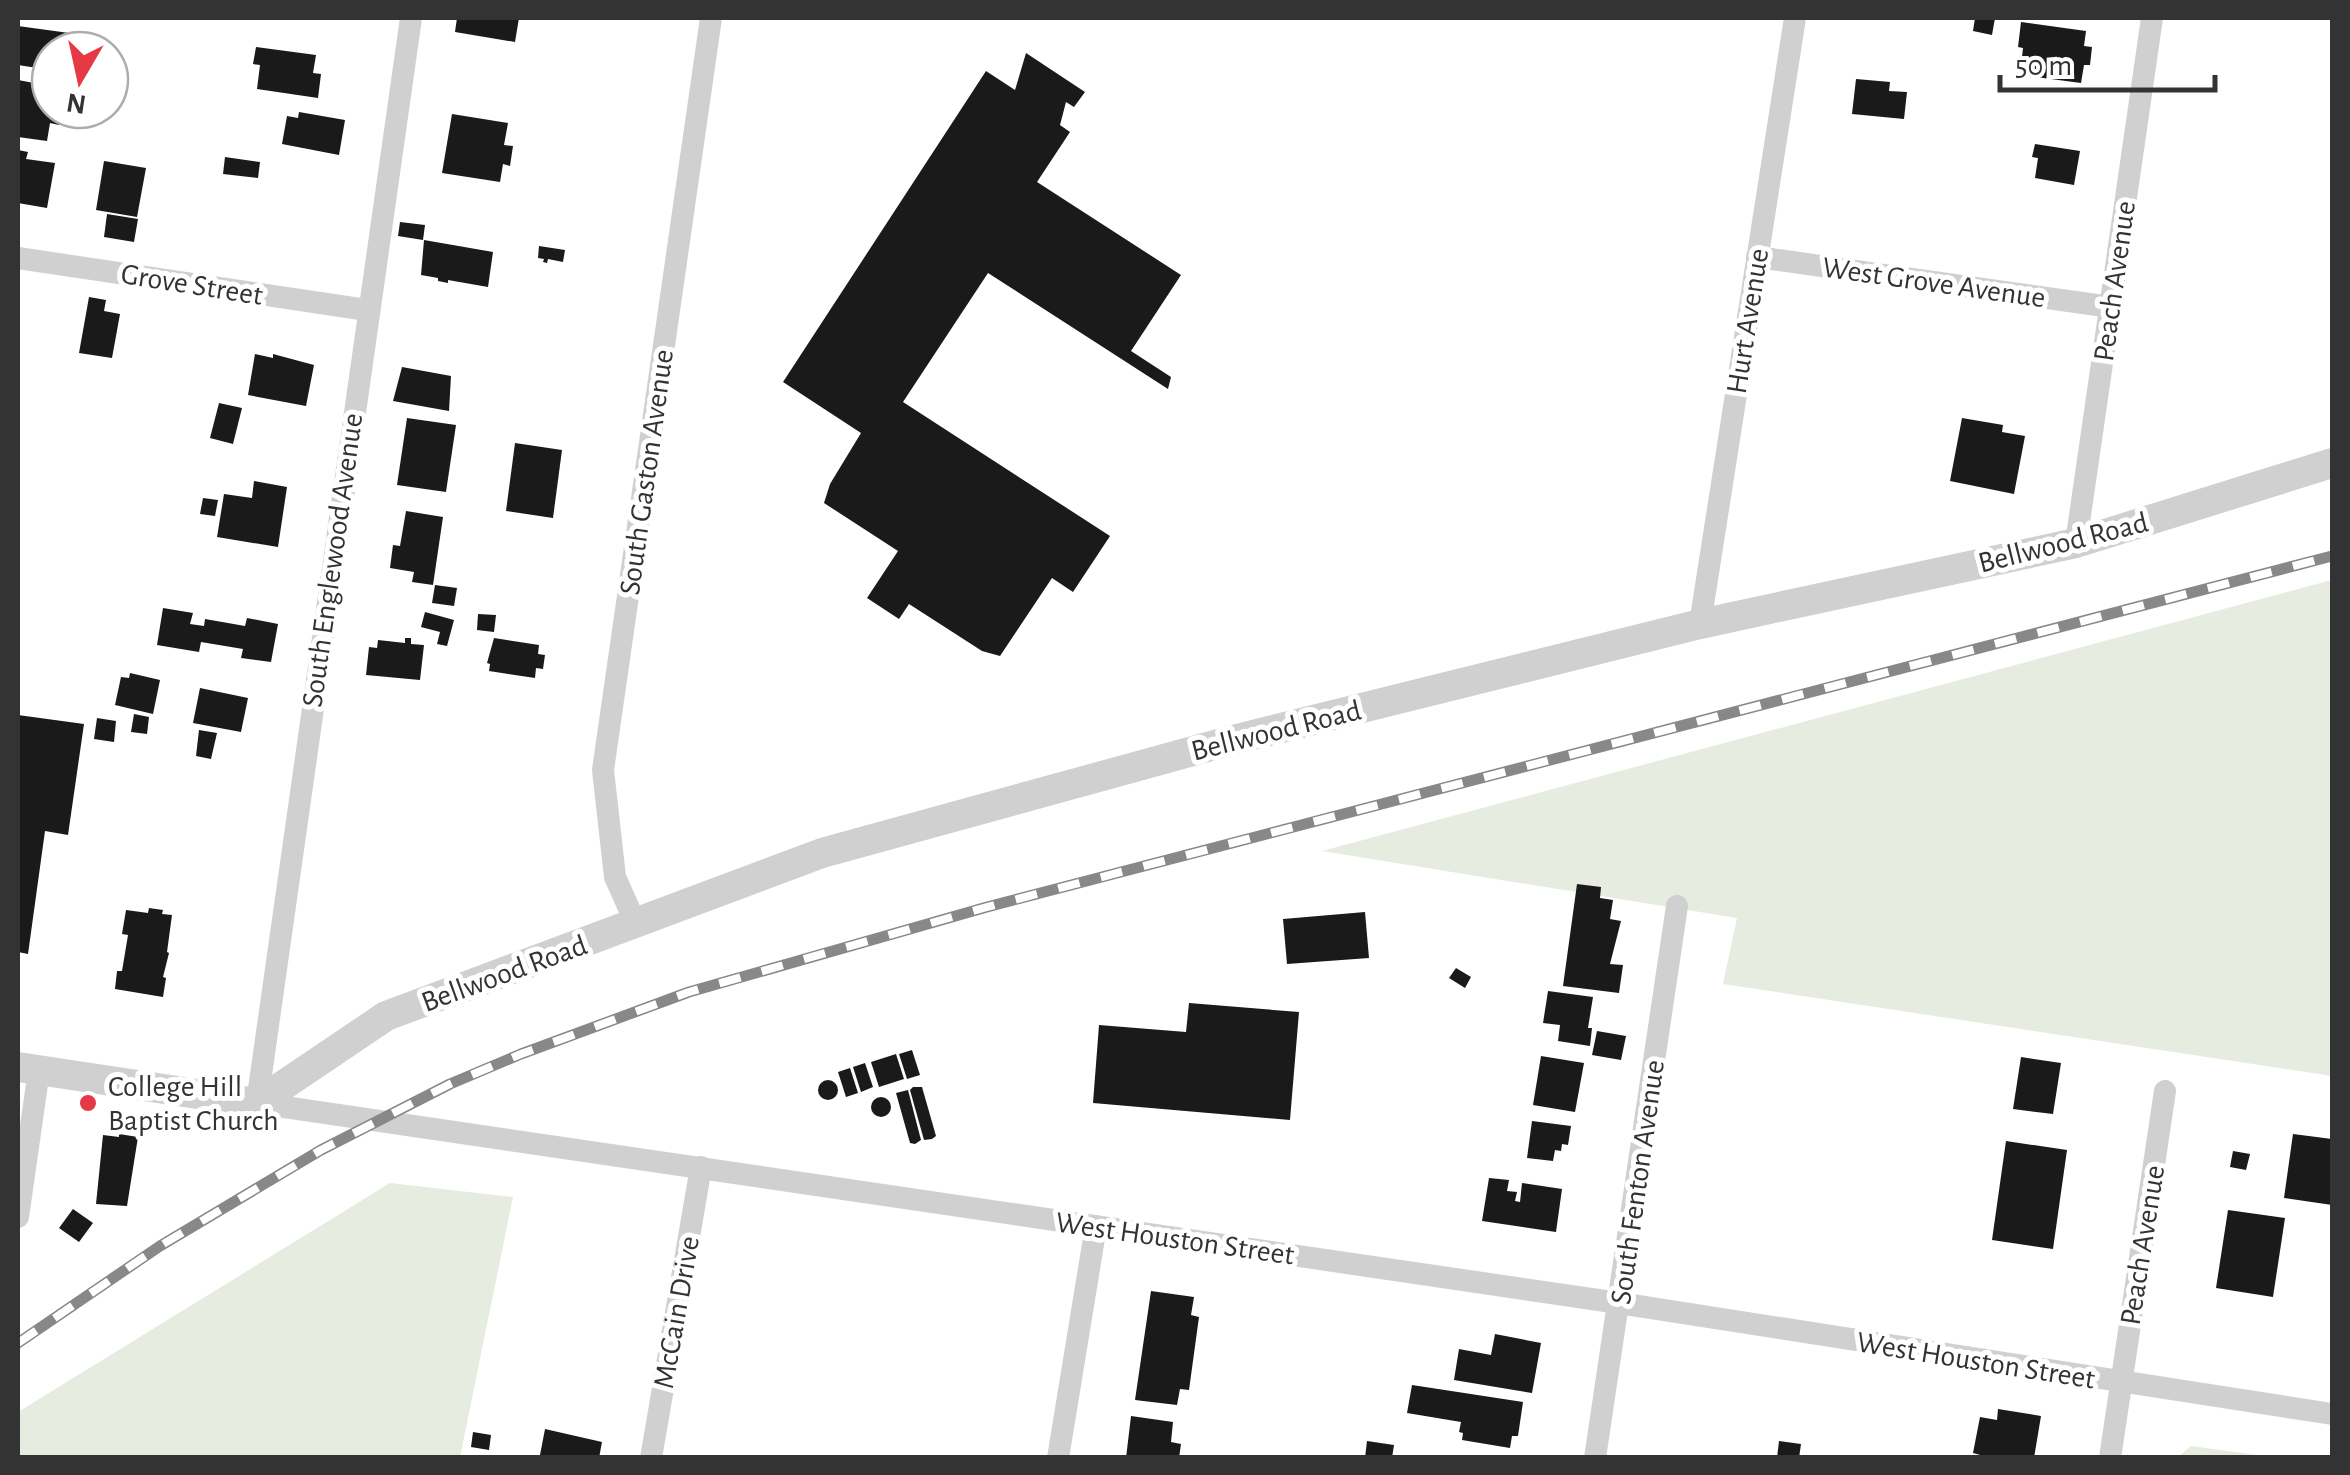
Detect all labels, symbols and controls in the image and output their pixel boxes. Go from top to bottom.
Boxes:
north arrow [30,30,130,130]
scale bar [2000,30,2215,92]
text: 50 m [2015,51,2072,81]
text: N [65,87,88,118]
street label: Peach Avenue [2089,199,2141,363]
street label: Hurt Avenue [1722,246,1774,396]
street label: West Grove Avenue [1820,252,2047,313]
street label: Grove Street [119,259,265,311]
street label: South Gaston Avenue [615,347,679,597]
street label: South Englewood Avenue [298,411,368,709]
street label: Bellwood Road [1975,507,2151,579]
street label: Bellwood Road [1188,695,1364,767]
street label: Bellwood Road [418,930,591,1018]
street label: South Fenton Avenue [1606,1058,1670,1306]
place label: College Hill Baptist Church [108,1072,279,1136]
marker: College Hill Baptist Church [77,1092,99,1114]
street label: Peach Avenue [2116,1163,2170,1327]
street label: West Houston Street [1054,1207,1296,1271]
street label: McCain Drive [649,1234,705,1391]
street label: West Houston Street [1855,1327,2097,1395]

